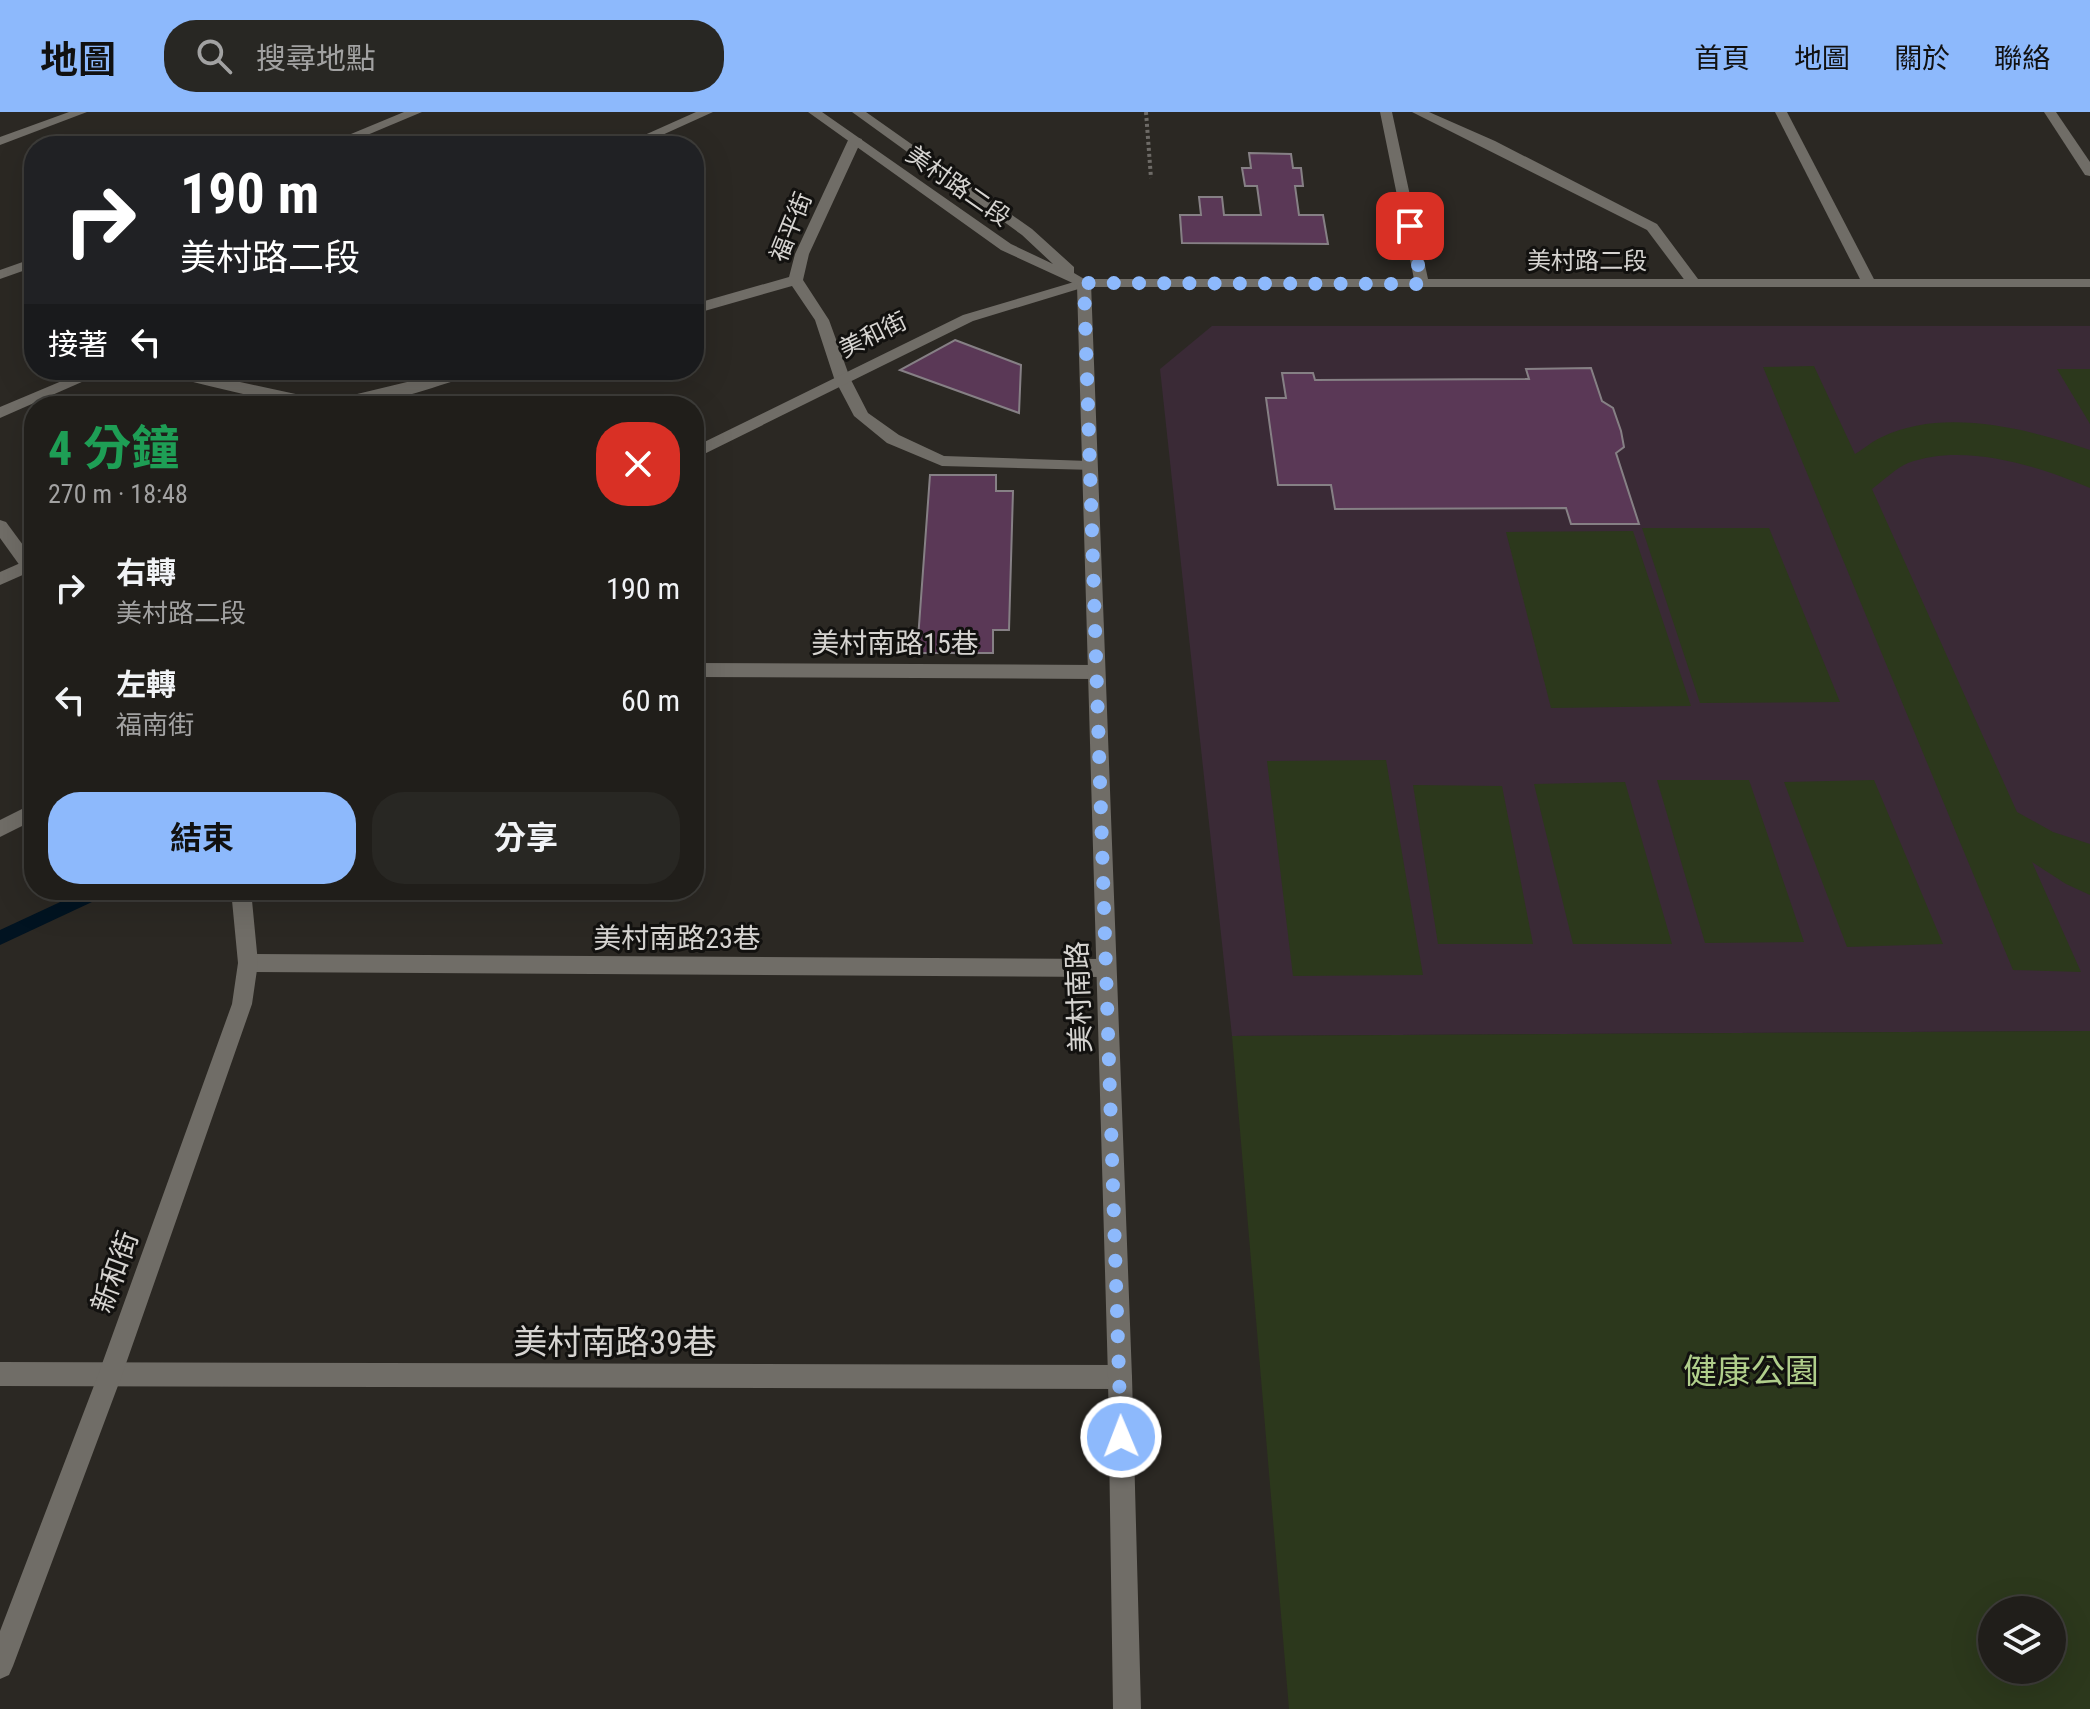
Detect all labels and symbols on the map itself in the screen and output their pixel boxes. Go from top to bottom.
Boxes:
street label: 美村路二段 [901,140,1015,232]
street label: 福平街 [765,188,817,266]
pin [1376,192,1444,260]
street label: 美村路二段 [1527,247,1647,275]
street label: 美和街 [835,307,911,363]
street label: 美村南路15巷 [811,627,979,660]
street label: 美村南路23巷 [593,922,761,955]
street label: 美村南路 [1061,940,1097,1054]
street label: 新和街 [85,1227,145,1317]
street label: 美村南路39巷 [513,1322,717,1362]
park label: 健康公園 [1683,1351,1819,1391]
position arrow [1079,1395,1163,1479]

